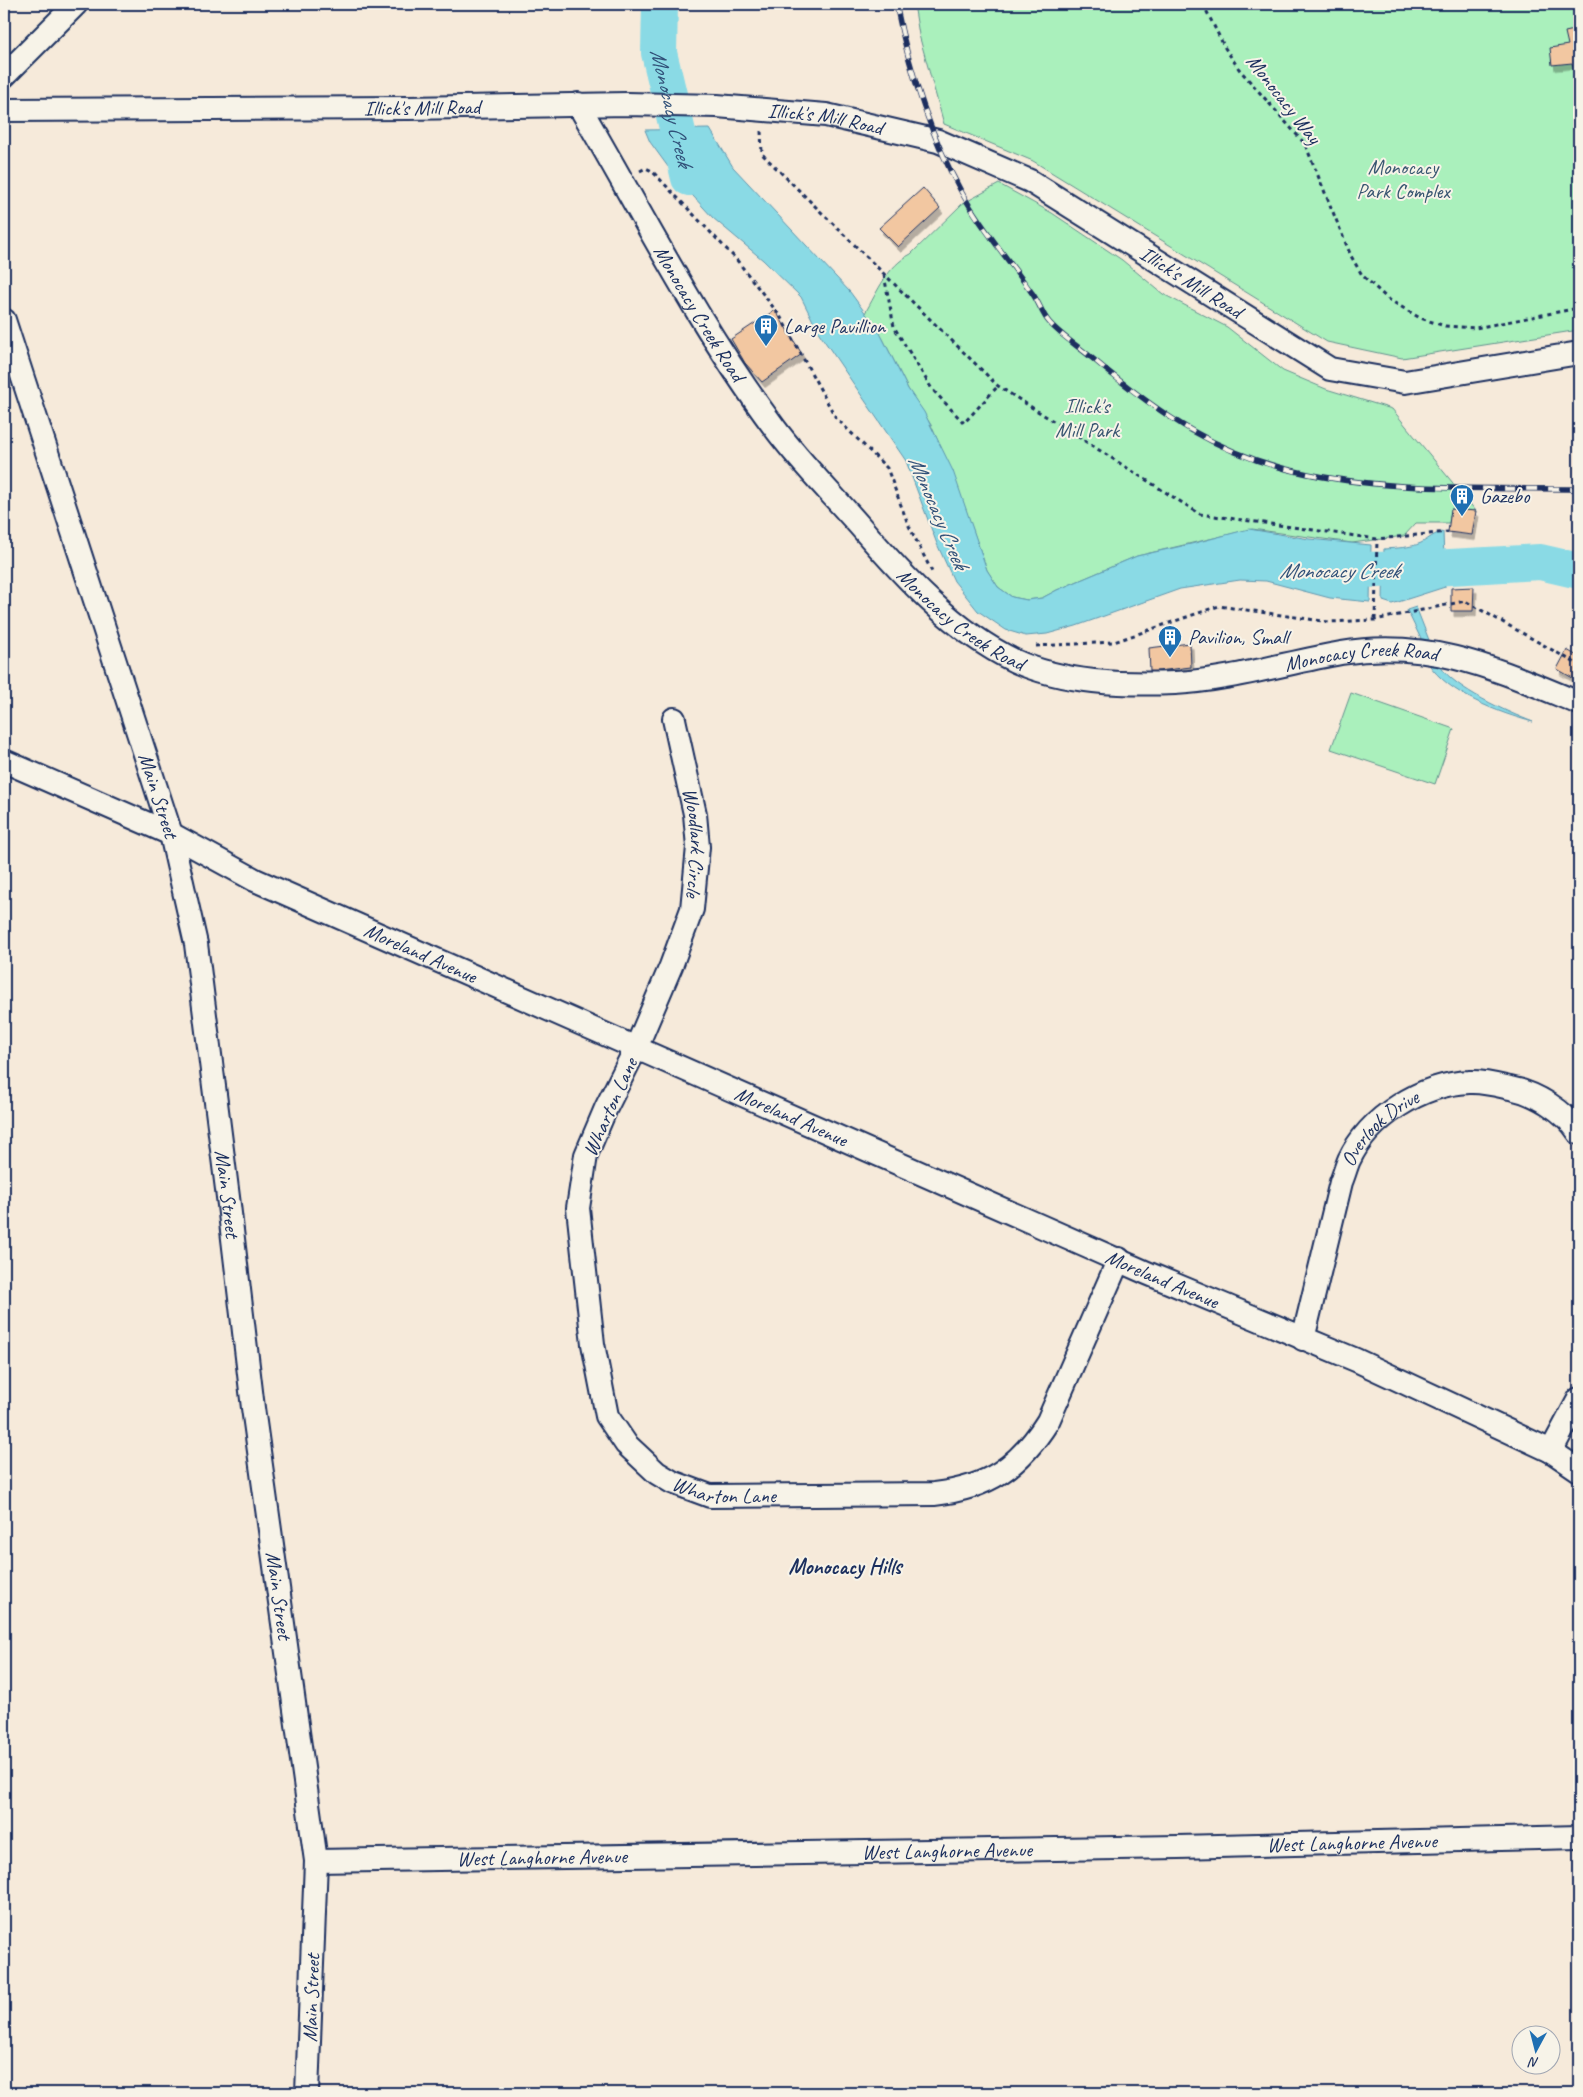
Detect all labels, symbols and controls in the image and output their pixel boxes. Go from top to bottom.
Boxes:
water label: Monocacy Creek [644,46,700,173]
street label: Monocacy Way [1241,49,1328,151]
street label: Illick's Mill Road [364,94,484,121]
street label: Illick's Mill Road [766,97,889,142]
park label: Monocacy Park Complex [1356,154,1451,204]
street label: Illick's Mill Road [1135,240,1251,326]
street label: Monocacy Creek Road [648,241,753,389]
building icon: Large Pavillion [753,313,779,347]
place label: Large Pavillion [784,313,887,339]
park label: Illick's Mill Park [1055,393,1121,443]
water label: Monocacy Creek [902,452,976,577]
building icon: Gazebo [1449,483,1475,517]
place label: Gazebo [1480,483,1531,509]
water label: Monocacy Creek [1279,557,1403,585]
street label: Monocacy Creek Road [892,563,1032,678]
building icon: Pavilion, Small [1157,624,1183,658]
place label: Pavilion, Small [1188,624,1292,650]
street label: Monocacy Creek Road [1282,636,1444,677]
street label: Main Street [133,750,185,842]
street label: Woodlark Circle [677,785,711,900]
street label: Moreland Avenue [360,917,482,990]
street label: Wharton Lane [577,1052,644,1160]
street label: Moreland Avenue [731,1080,853,1153]
street label: Overlook Drive [1335,1083,1424,1170]
street label: Main Street [209,1148,246,1241]
street label: Moreland Avenue [1102,1243,1224,1315]
street label: Wharton Lane [669,1470,778,1510]
street label: Main Street [260,1550,298,1643]
district label: Monocacy Hills [788,1553,904,1581]
street label: West Langhorne Avenue [1267,1827,1439,1858]
street label: West Langhorne Avenue [862,1836,1034,1865]
street label: West Langhorne Avenue [457,1843,629,1872]
street label: Main Street [296,1951,326,2042]
north arrow [1510,2024,1560,2074]
text: N [1527,2053,1540,2071]

